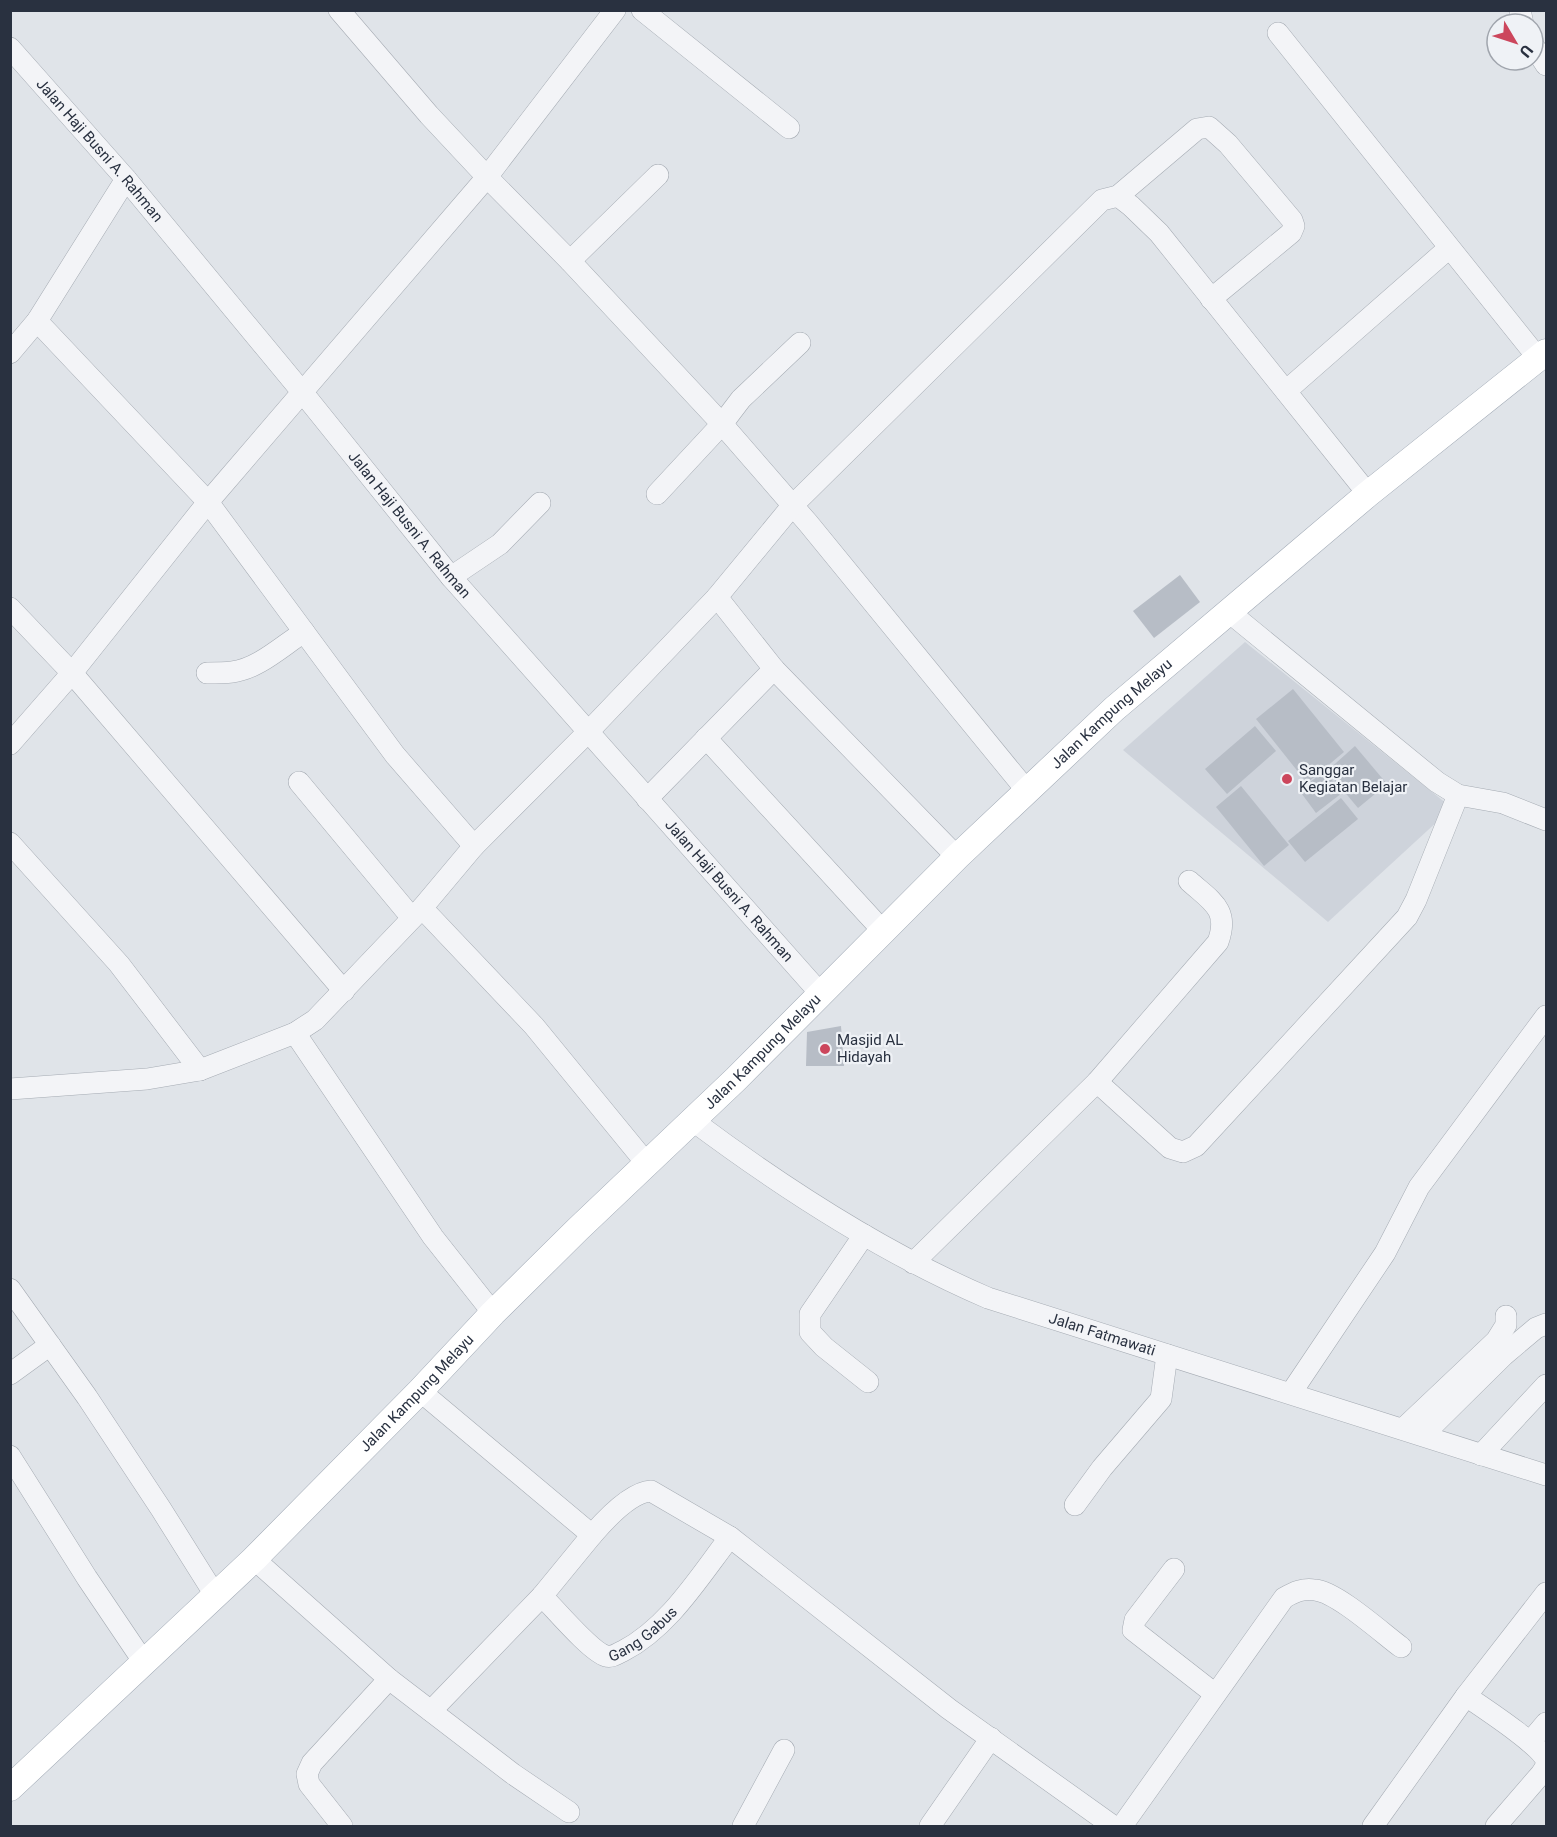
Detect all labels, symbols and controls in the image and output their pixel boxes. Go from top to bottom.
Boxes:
north arrow [1485,12,1545,72]
text: U [1516,41,1537,61]
street label: Jalan Haji Busni A. Rahman [32,75,167,226]
street label: Jalan Haji Busni A. Rahman [344,448,474,602]
street label: Jalan Kampung Melayu [1047,655,1176,773]
place label: Sanggar Kegiatan Belajar [1299,761,1407,796]
marker: Sanggar Kegiatan Belajar [1280,772,1294,786]
street label: Jalan Haji Busni A. Rahman [661,816,797,965]
street label: Jalan Kampung Melayu [701,990,824,1113]
place label: Masjid AL Hidayah [837,1031,903,1066]
marker: Masjid AL Hidayah [818,1042,832,1056]
street label: Jalan Fatmawati [1047,1309,1158,1360]
street label: Jalan Kampung Melayu [356,1331,477,1456]
street label: Gang Gabus [606,1603,681,1666]

